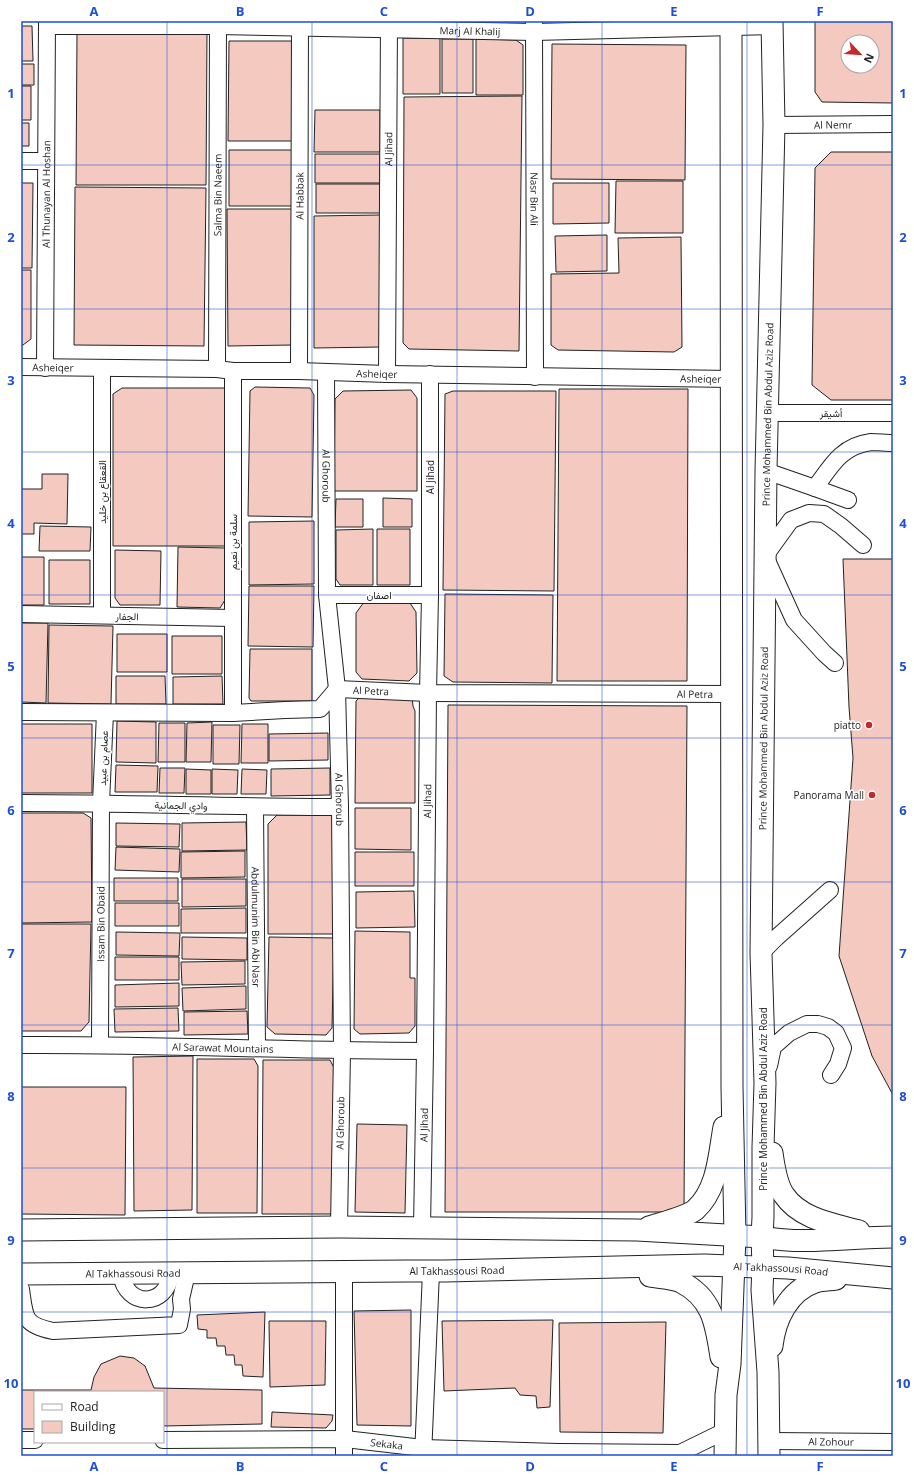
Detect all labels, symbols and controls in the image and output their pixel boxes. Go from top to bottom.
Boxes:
text: A [90,2,99,20]
text: B [236,2,245,20]
text: C [380,2,388,20]
text: D [525,2,535,20]
text: E [670,2,678,20]
text: F [816,2,824,20]
street label: Marj Al Khalij [439,23,500,38]
north arrow [840,34,880,74]
text: N [861,51,878,66]
text: 1 [7,84,15,102]
text: 1 [899,84,907,102]
street label: Al Nemr [814,117,852,132]
street label: Al Jihad [381,132,395,166]
street label: Al Thunayan Al Hoshan [39,140,53,248]
street label: Salma Bin Naeem [210,154,225,236]
street label: Al Habbak [292,172,307,220]
street label: Nasr Bin Ali [527,172,542,226]
text: 2 [7,228,15,246]
text: 2 [899,228,907,246]
street label: Prince Mohammed Bin Abdul Aziz Road [759,322,776,506]
street label: Asheiqer [32,360,74,375]
street label: Asheiqer [356,366,398,381]
text: 3 [7,371,15,389]
street label: Asheiqer [680,371,721,386]
text: 3 [899,371,907,389]
street label: أشيقر [819,406,843,420]
street label: Al Ghoroub [319,449,334,503]
street label: القعقاع بن خليد [95,460,109,524]
street label: Al Jihad [423,460,437,494]
text: 4 [7,514,15,532]
street label: سلمة بن نعيم [226,514,240,570]
text: 4 [899,514,907,532]
street label: اصفان [366,588,392,602]
street label: الجفار [114,609,139,623]
street label: Prince Mohammed Bin Abdul Aziz Road [755,646,771,830]
text: 5 [7,657,15,675]
text: 5 [899,657,907,675]
street label: Al Petra [353,683,389,698]
street label: Al Petra [677,687,713,701]
place label: piatto [834,718,861,732]
marker: piatto [864,720,874,730]
street label: عصام بن عبيد [95,730,111,786]
street label: Al Ghoroub [332,773,347,826]
street label: Al Jihad [420,784,434,818]
place label: Panorama Mall [794,788,864,802]
marker: Panorama Mall [867,790,877,800]
street label: وادي الجمانية [154,798,208,814]
text: 6 [7,801,15,819]
text: 6 [899,801,907,819]
street label: Abdulmunim Bin Abi Nasr [248,867,263,987]
street label: Issam Bin Obaid [93,886,108,962]
text: 7 [7,944,15,962]
text: 7 [899,944,907,962]
street label: Prince Mohammed Bin Abdul Aziz Road [756,1007,770,1191]
street label: Al Sarawat Mountains [172,1039,274,1056]
text: 8 [7,1087,15,1105]
text: 8 [899,1087,907,1105]
street label: Al Ghoroub [333,1096,347,1150]
street label: Al Jihad [416,1108,431,1142]
text: 9 [7,1231,15,1249]
text: 9 [899,1231,907,1249]
street label: Al Takhassousi Road [733,1259,829,1279]
street label: Al Takhassousi Road [409,1263,505,1278]
street label: Al Takhassousi Road [85,1266,181,1280]
text: 10 [4,1374,18,1392]
text: 10 [896,1374,910,1392]
legend [34,1391,164,1443]
text: Road [70,1398,99,1415]
text: Building [70,1418,116,1435]
street label: Al Zohour [808,1434,854,1449]
street label: Sekaka [370,1435,404,1453]
text: A [90,1457,99,1475]
text: B [236,1457,245,1475]
text: C [380,1457,388,1475]
text: D [525,1457,535,1475]
text: E [670,1457,678,1475]
text: F [816,1457,824,1475]

